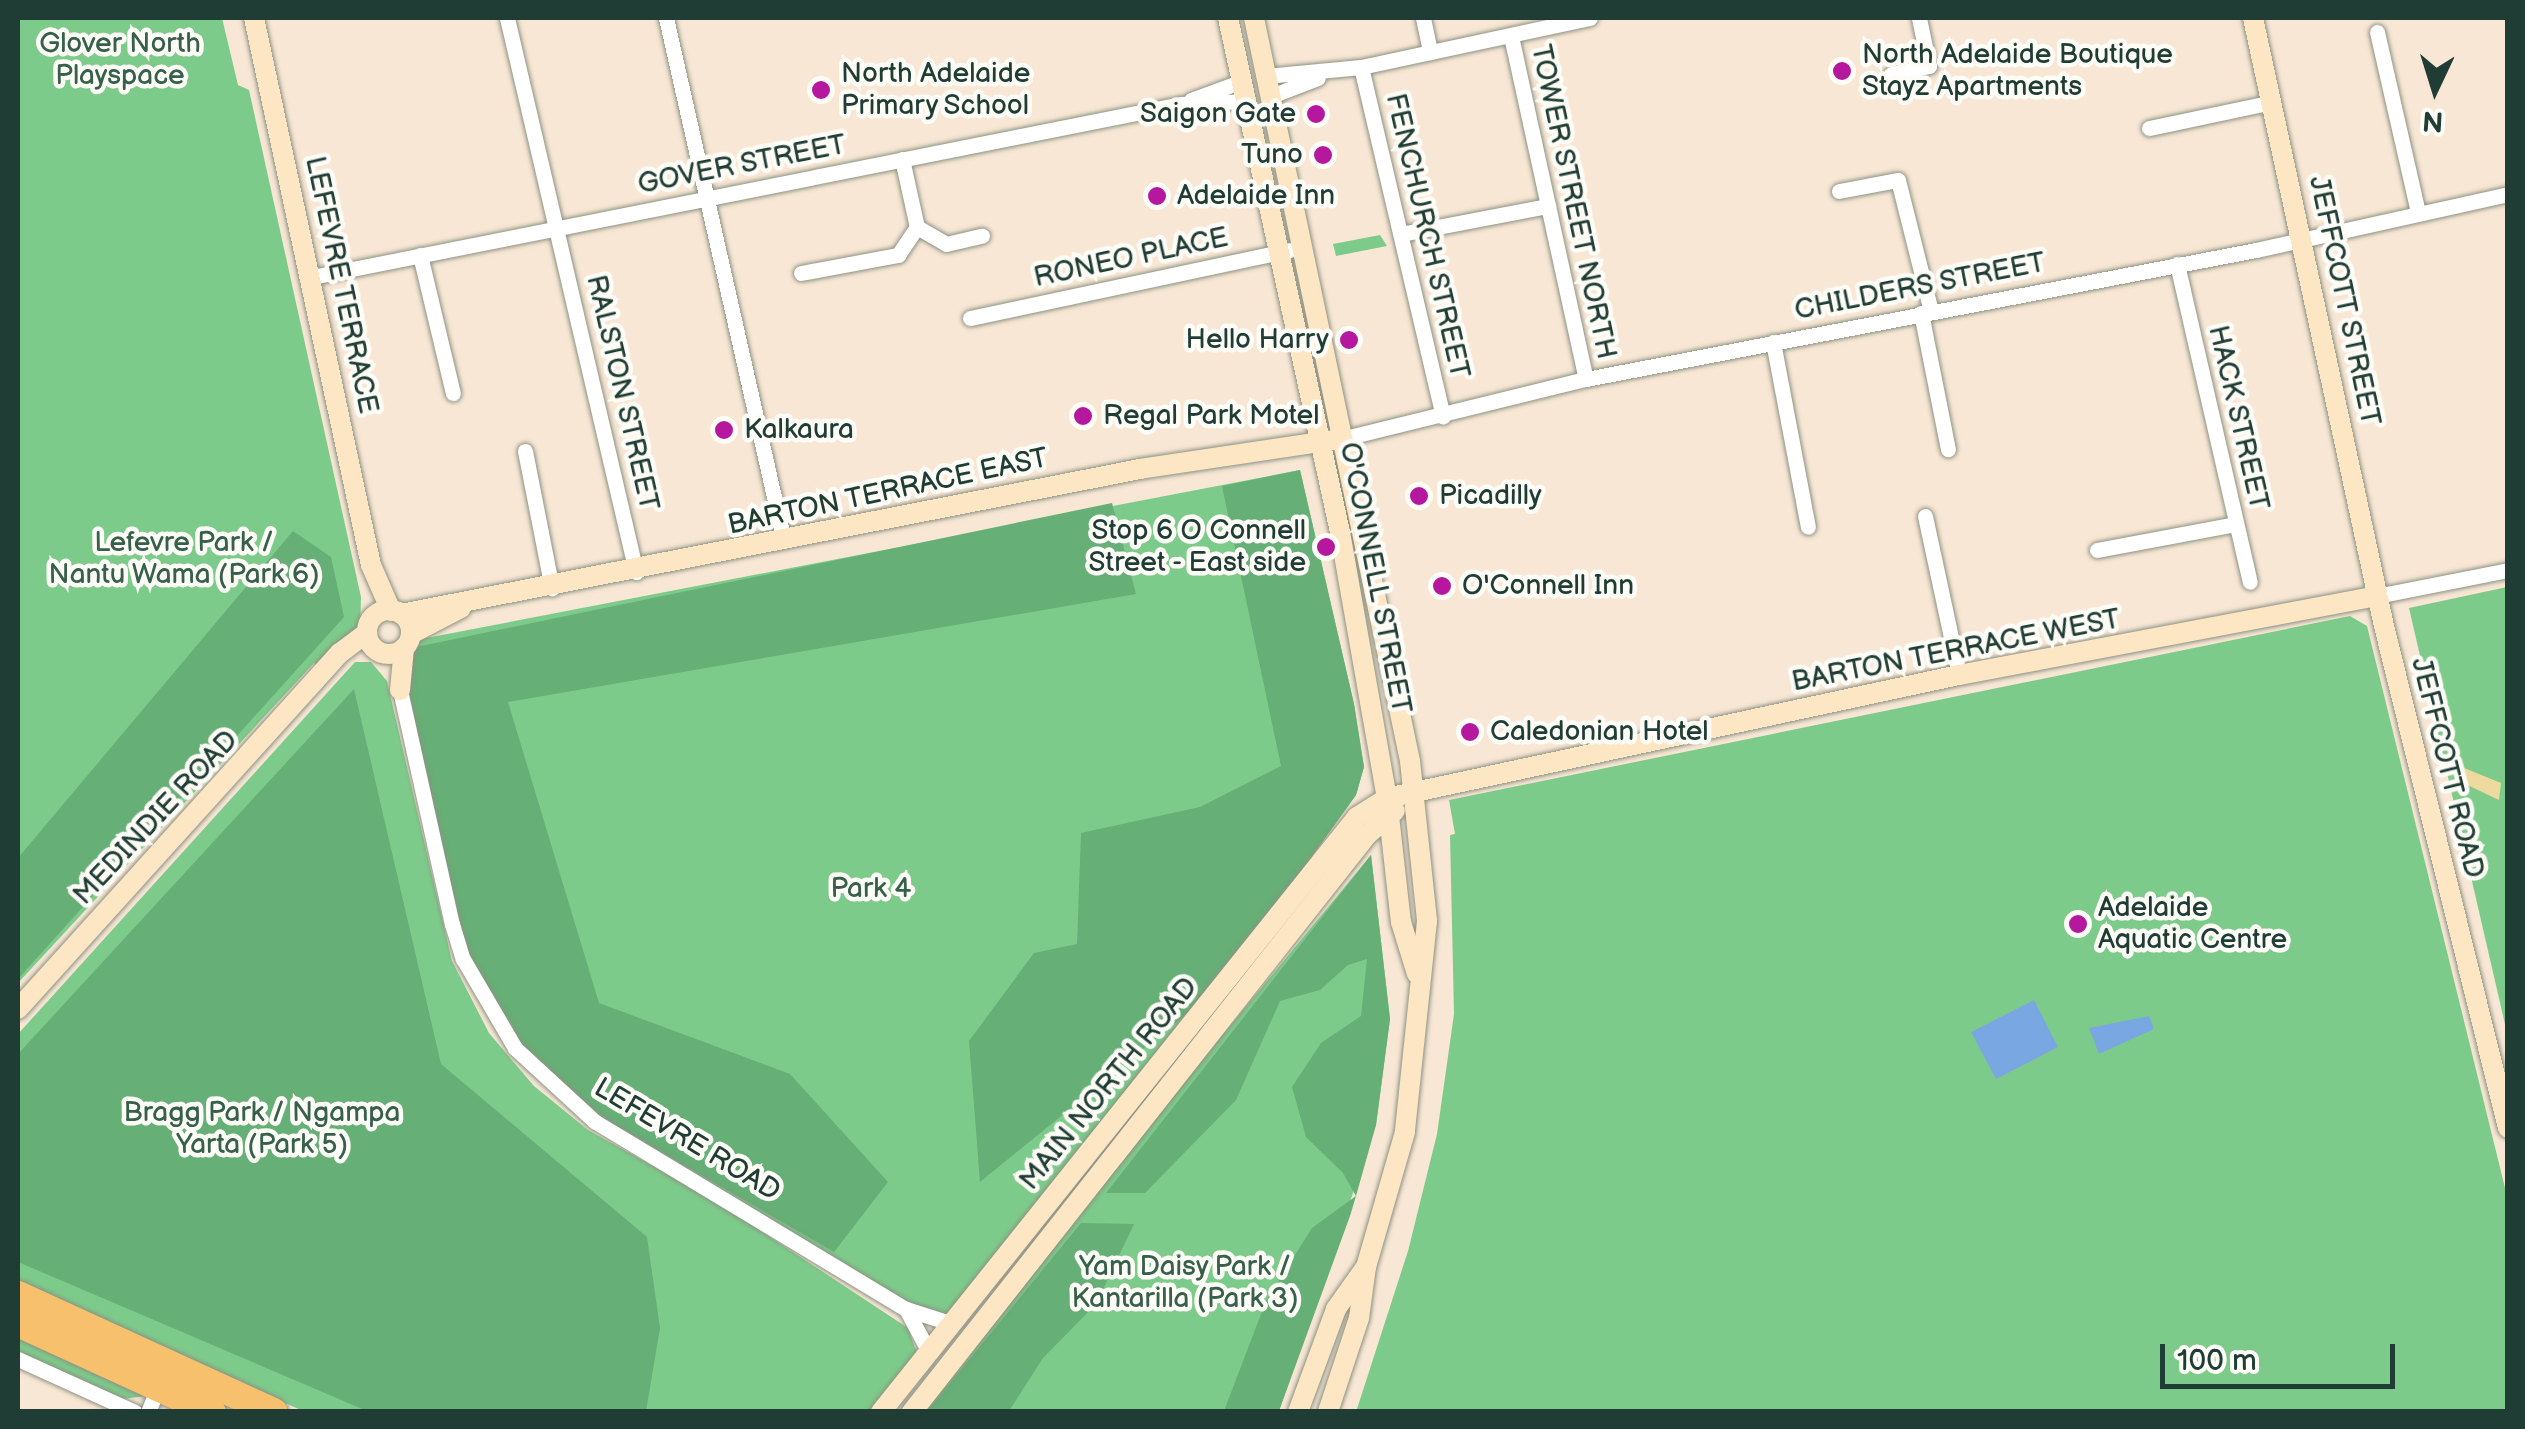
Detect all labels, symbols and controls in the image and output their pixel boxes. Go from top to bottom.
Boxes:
park label: Glover North Playspace [39,27,201,93]
place label: North Adelaide Boutique Stayz Apartments [1862,38,2173,104]
north arrow [2385,40,2485,140]
street label: TOWER STREET NORTH [1523,41,1623,363]
place label: North Adelaide Primary School [841,57,1031,123]
marker: North Adelaide Boutique Stayz Apartments [1831,60,1853,82]
marker: North Adelaide Primary School [810,79,832,101]
street label: FENCHURCH STREET [1378,90,1476,382]
place label: Saigon Gate [1140,97,1296,131]
marker: Saigon Gate [1305,103,1327,125]
text: N [2421,103,2445,138]
street label: GOVER STREET [635,128,849,202]
place label: Tuno [1241,138,1303,172]
marker: Tuno [1312,144,1334,166]
street label: LEFEVRE TERRACE [297,153,385,417]
street label: JEFFCOTT STREET [2301,173,2387,429]
place label: Adelaide Inn [1177,179,1335,213]
marker: Adelaide Inn [1146,185,1168,207]
street label: RONEO PLACE [1031,221,1231,295]
street label: CHILDERS STREET [1791,246,2049,328]
street label: RALSTON STREET [578,272,666,514]
street label: HACK STREET [2200,322,2276,514]
place label: Hello Harry [1186,323,1329,357]
marker: Hello Harry [1338,329,1360,351]
place label: Regal Park Motel [1103,399,1319,433]
marker: Regal Park Motel [1072,405,1094,427]
place label: Kalkaura [744,413,854,447]
marker: Kalkaura [713,419,735,441]
street label: O'CONNELL STREET [1332,439,1418,717]
street label: BARTON TERRACE EAST [724,442,1052,542]
place label: Picadilly [1439,479,1542,513]
marker: Picadilly [1408,485,1430,507]
place label: Stop 6 O Connell Street - East side [1086,514,1306,580]
park label: Lefevre Park / Nantu Wama (Park 6) [48,526,320,592]
marker: Stop 6 O Connell Street - East side [1315,536,1337,558]
place label: O'Connell Inn [1462,569,1634,603]
marker: O'Connell Inn [1431,575,1453,597]
street label: BARTON TERRACE WEST [1788,602,2124,700]
street label: JEFFCOTT ROAD [2403,654,2491,882]
place label: Caledonian Hotel [1490,715,1709,749]
marker: Caledonian Hotel [1459,721,1481,743]
street label: MEDINDIE ROAD [67,724,245,912]
park label: Park 4 [831,872,911,906]
place label: Adelaide Aquatic Centre [2098,891,2287,957]
marker: Adelaide Aquatic Centre [2067,913,2089,935]
street label: MAIN NORTH ROAD [1013,971,1205,1197]
street label: LEFEVRE ROAD [588,1071,786,1209]
park label: Bragg Park / Ngampa Yarta (Park 5) [124,1096,400,1162]
park label: Yam Daisy Park / Kantarilla (Park 3) [1072,1250,1298,1316]
scale bar [2165,1324,2400,1386]
text: 100 m [2177,1343,2257,1379]

